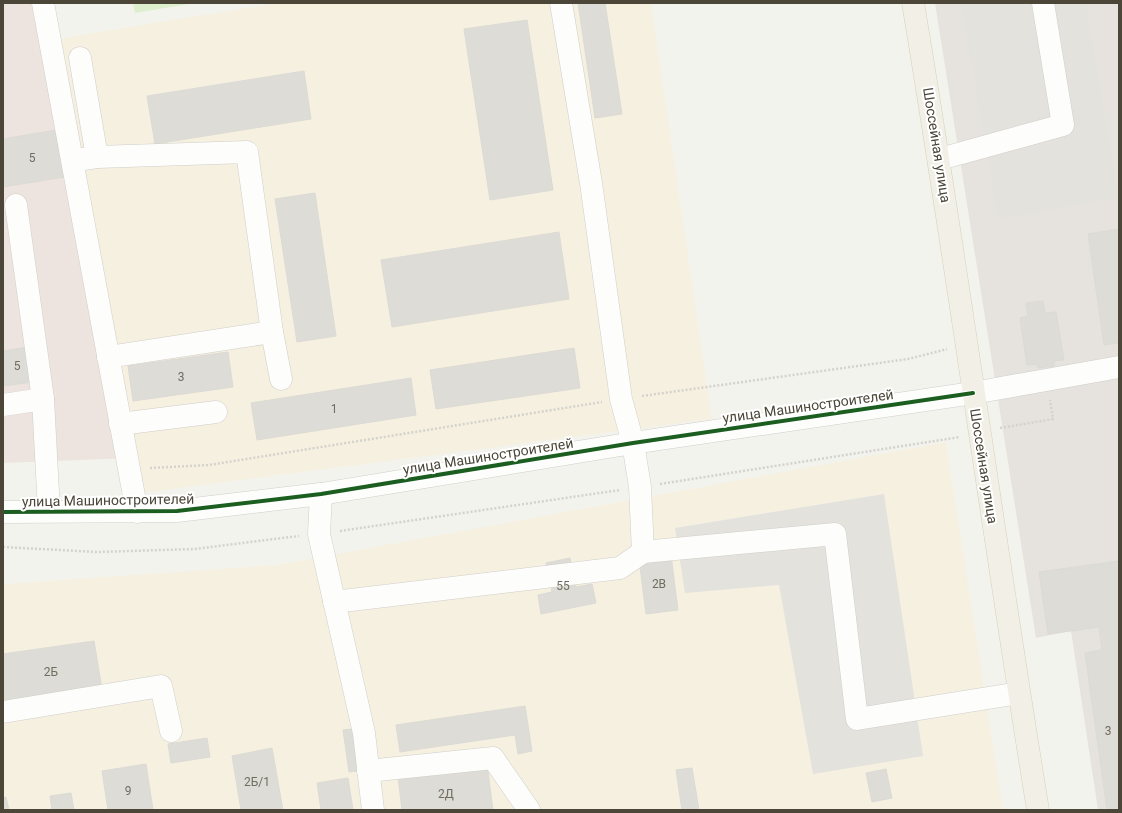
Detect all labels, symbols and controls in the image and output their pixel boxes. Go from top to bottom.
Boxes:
street label: Шоссейная улица [920,86,954,204]
house number: 5 [29,151,36,165]
house number: 5 [14,359,21,373]
house number: 3 [178,370,184,384]
street label: улица Машиностроителей [722,386,894,426]
house number: 1 [331,402,337,416]
street label: Шоссейная улица [967,407,1001,525]
street label: улица Машиностроителей [402,435,574,477]
street label: улица Машиностроителей [22,490,194,510]
house number: 2В [652,577,666,591]
house number: 55 [556,579,570,593]
house number: 2Б [44,665,59,679]
house number: 3 [1105,724,1111,738]
house number: 2Б/1 [244,775,270,789]
house number: 9 [125,784,131,798]
house number: 2Д [438,787,454,801]

